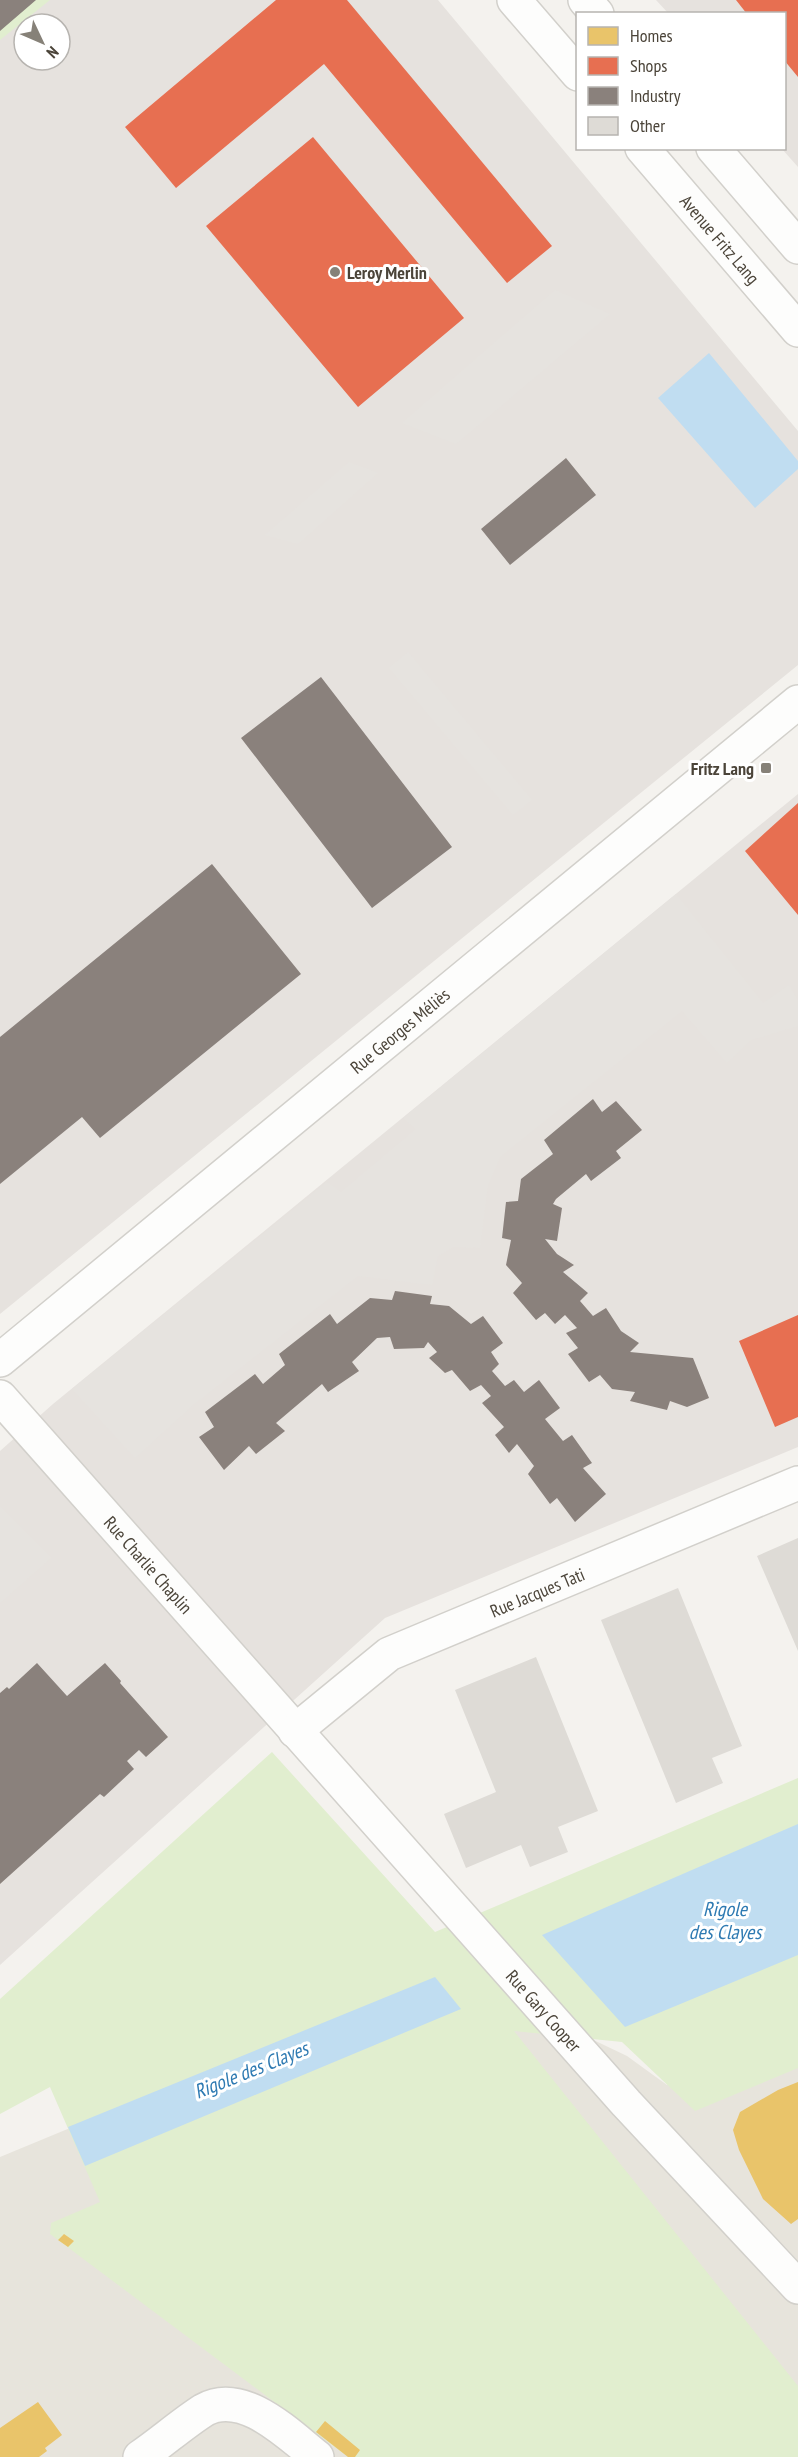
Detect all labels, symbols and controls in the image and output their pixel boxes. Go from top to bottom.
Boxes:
north arrow [12,12,72,72]
legend [576,12,786,150]
text: Homes [630,24,673,47]
text: N [43,42,63,62]
text: Shops [630,54,667,77]
text: Industry [630,84,681,107]
text: Other [630,114,665,137]
street label: Avenue Fritz Lang [675,190,765,289]
place label: Leroy Merlin [347,261,427,284]
marker: Leroy Merlin [328,265,342,279]
place label: Fritz Lang [691,757,754,780]
marker: Fritz Lang [759,761,773,775]
street label: Rue Georges Méliès [345,983,454,1078]
street label: Rue Charlie Chaplin [99,1511,198,1618]
street label: Rue Jacques Tati [486,1562,588,1622]
water label: Rigole des Clayes [689,1896,763,1945]
street label: Rue Gary Cooper [501,1965,587,2057]
water label: Rigole des Clayes [190,2035,314,2105]

